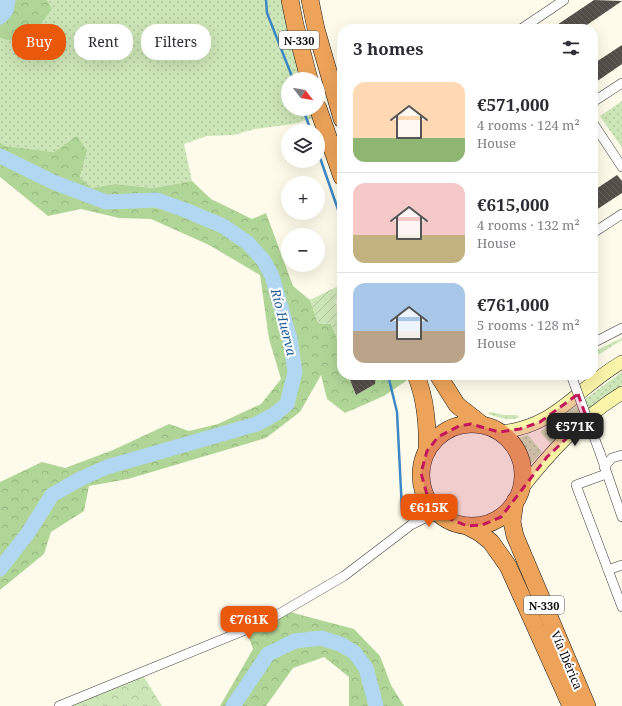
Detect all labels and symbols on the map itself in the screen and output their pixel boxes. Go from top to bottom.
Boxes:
road number: N-330 [279,31,319,49]
north arrow [281,72,325,116]
water label: Río Huerva [267,286,301,358]
pin: €571K [547,413,603,447]
pin: €615K [401,494,457,528]
road number: N-330 [524,596,564,614]
pin: €761K [221,606,277,640]
street label: Vía Ibérica [547,628,587,692]

